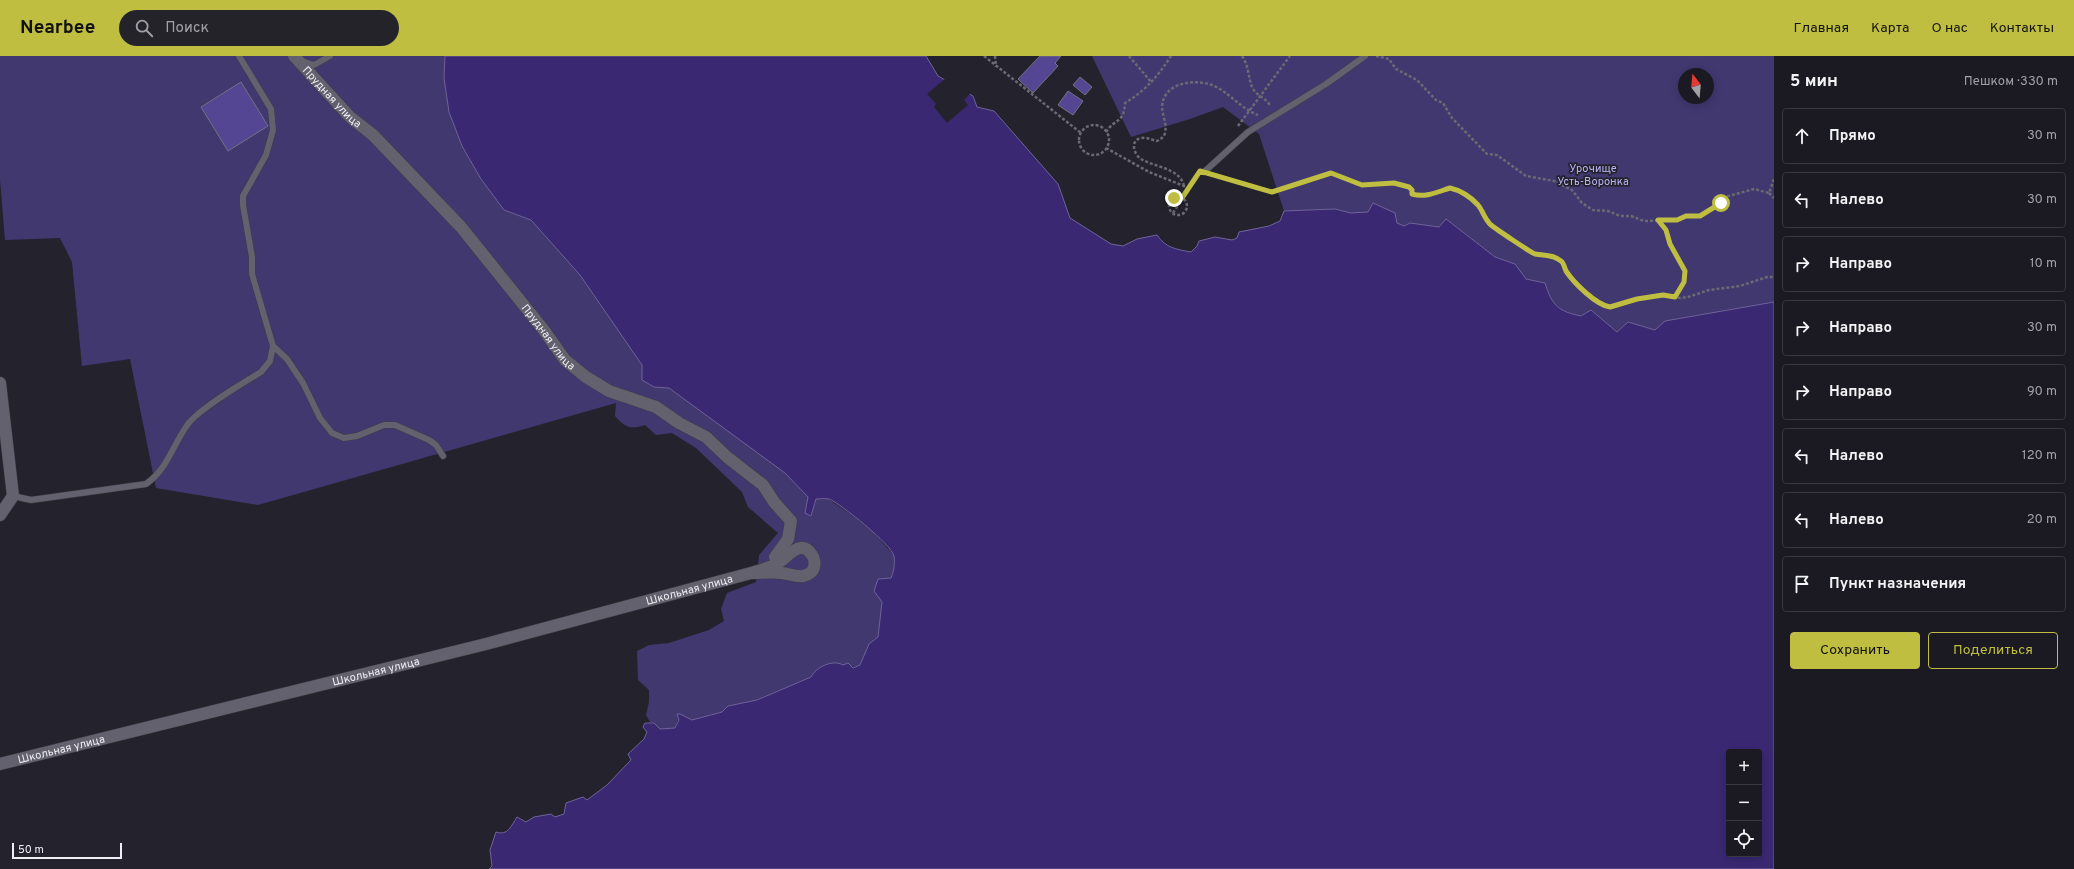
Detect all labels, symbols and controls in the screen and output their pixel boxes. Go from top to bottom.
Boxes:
search box [119,10,399,46]
text: Nearbee [20,16,95,40]
icon: search [133,17,155,39]
text: Поиск [165,19,209,38]
text: Главная [1794,20,1849,37]
text: Карта [1871,20,1909,37]
text: О нас [1931,20,1968,37]
text: Контакты [1990,20,2054,37]
street label: Прудная улица [299,64,364,131]
north arrow [1678,68,1714,104]
text: 5 мин [1790,71,1838,93]
text: Пешком · 330 m [1964,74,2058,90]
icon: ahead [1791,125,1813,147]
text: Прямо [1829,127,1876,146]
text: 30 m [2027,128,2057,144]
park label: Урочище Усть-Воронка [1557,162,1629,189]
route end [1165,189,1183,207]
icon: left [1791,189,1813,211]
text: Налево [1829,191,1884,210]
text: 30 m [2027,192,2057,208]
route start [1712,194,1730,212]
icon: right [1791,253,1813,275]
text: Направо [1829,255,1892,274]
text: 10 m [2030,256,2057,272]
street label: Прудная улица [518,302,578,374]
icon: right [1791,317,1813,339]
text: Направо [1829,319,1892,338]
text: 30 m [2027,320,2057,336]
icon: right [1791,381,1813,403]
text: Направо [1829,383,1892,402]
text: 90 m [2027,384,2057,400]
icon: left [1791,445,1813,467]
text: Налево [1829,447,1884,466]
text: 120 m [2022,448,2057,464]
icon: left [1791,509,1813,531]
text: Налево [1829,511,1884,530]
text: 20 m [2027,512,2057,528]
street label: Школьная улица [645,572,735,609]
icon: arrive [1791,573,1813,595]
text: Пункт назначения [1829,575,1966,594]
button: Сохранить [1790,632,1920,669]
button: Поделиться [1928,632,2058,669]
street label: Школьная улица [331,655,421,690]
street label: Школьная улица [16,732,107,767]
map controls [1726,749,1762,857]
button: + [1726,749,1762,785]
button: − [1726,785,1762,821]
button: locate [1726,821,1762,857]
scale bar [12,841,122,860]
text: 50 m [18,843,44,857]

